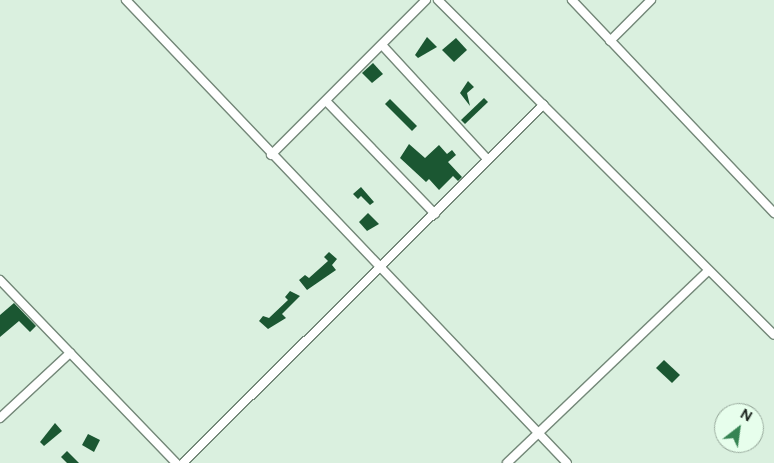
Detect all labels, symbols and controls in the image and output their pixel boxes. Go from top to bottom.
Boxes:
north arrow [714,403,764,453]
text: N [737,405,755,426]

